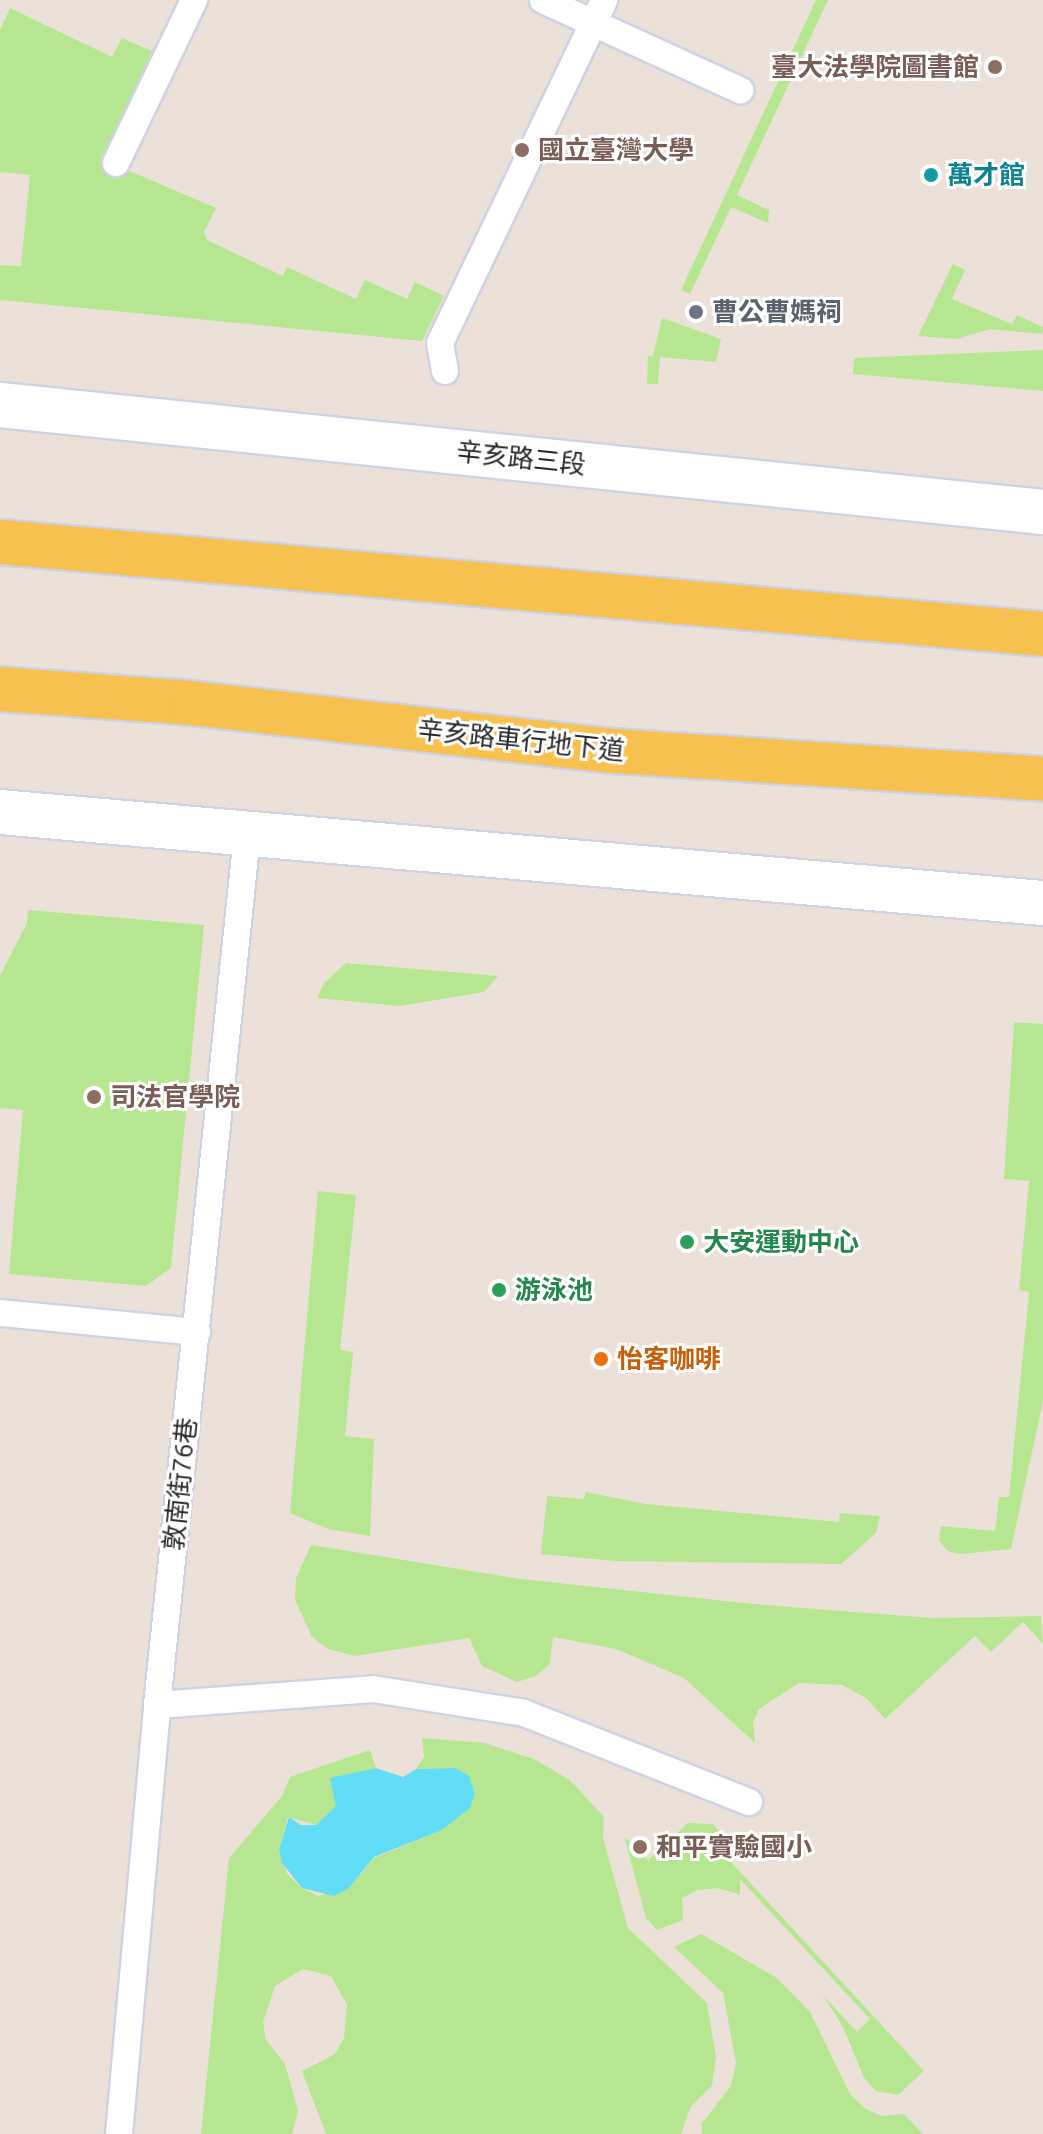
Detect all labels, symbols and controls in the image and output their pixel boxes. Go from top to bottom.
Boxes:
place label: 臺大法學院圖書館 [771,51,979,83]
marker: 臺大法學院圖書館 [986,58,1004,76]
place label: 國立臺灣大學 [538,134,694,166]
marker: 國立臺灣大學 [513,141,531,159]
place label: 萬才館 [947,159,1025,191]
marker: 萬才館 [922,166,940,184]
place label: 曹公曹媽祠 [712,296,842,328]
marker: 曹公曹媽祠 [687,303,705,321]
street label: 辛亥路三段 [455,436,587,480]
street label: 辛亥路車行地下道 [416,714,626,766]
place label: 司法官學院 [110,1081,240,1113]
marker: 司法官學院 [85,1088,103,1106]
place label: 大安運動中心 [703,1226,859,1258]
marker: 大安運動中心 [678,1233,696,1251]
place label: 游泳池 [515,1274,593,1306]
marker: 游泳池 [490,1281,508,1299]
place label: 怡客咖啡 [617,1343,721,1375]
marker: 怡客咖啡 [592,1350,610,1368]
street label: 敦南街76巷 [158,1416,202,1552]
place label: 和平實驗國小 [656,1831,812,1863]
marker: 和平實驗國小 [631,1838,649,1856]

